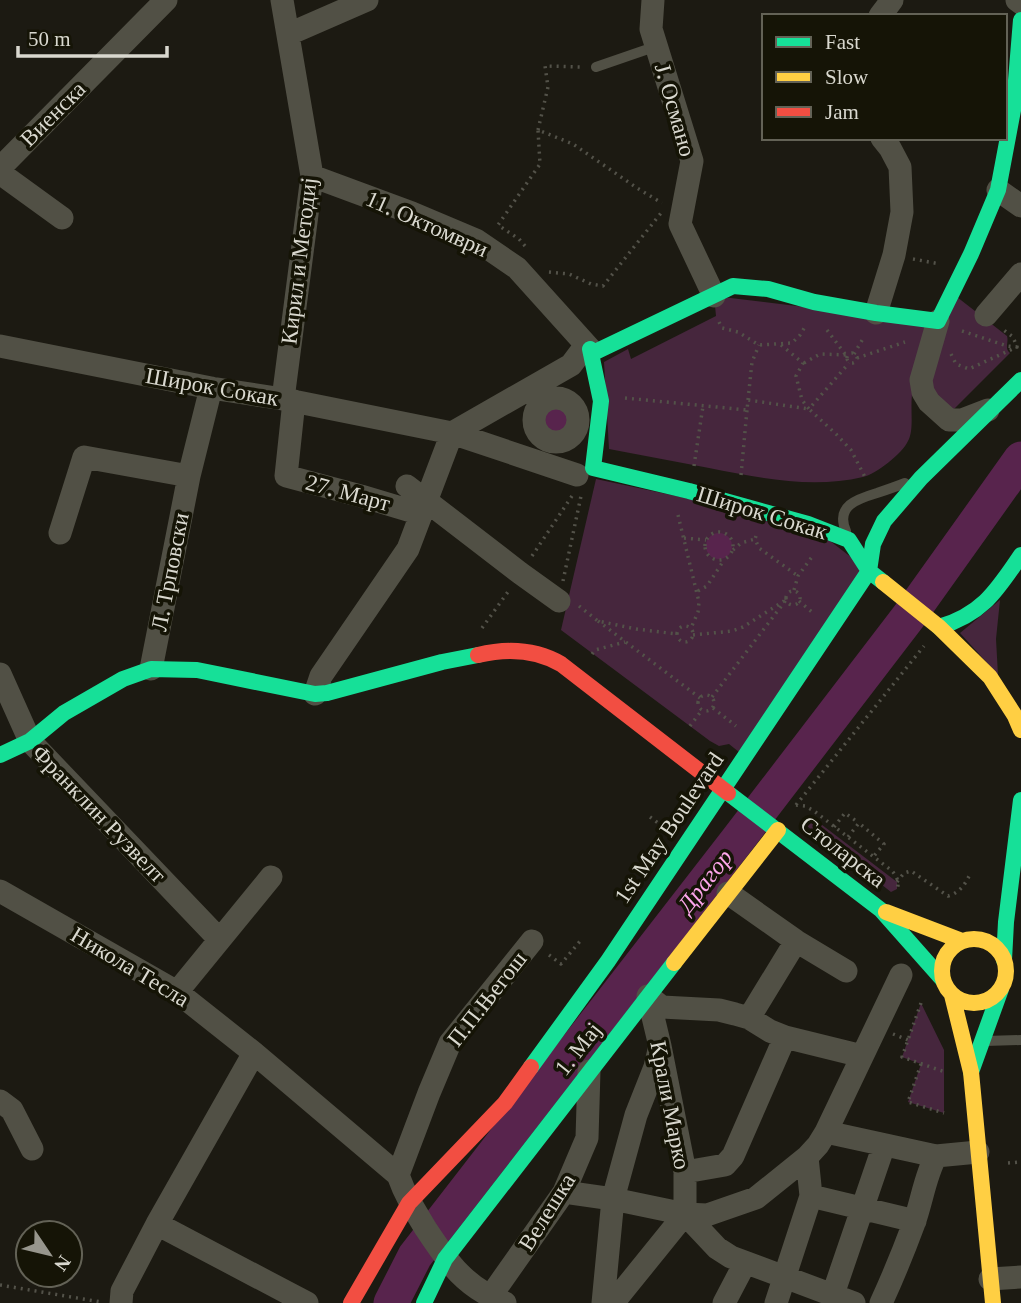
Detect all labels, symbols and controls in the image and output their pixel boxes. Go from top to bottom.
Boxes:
scale bar [18,14,166,58]
legend [762,14,1007,140]
text: 50 m [28,27,71,51]
text: Fast [825,30,860,54]
street label: Ј. Османо [650,61,700,159]
text: Slow [825,65,869,89]
street label: Виенска [15,76,91,152]
text: Jam [825,100,859,124]
street label: Кирил и Методиј [276,176,322,346]
street label: 11. Октомври [362,186,492,262]
street label: Широк Сокак [144,363,281,411]
street label: 27. Март [303,470,393,516]
street label: Широк Сокак [694,481,831,545]
street label: Л. Трповски [146,511,194,633]
street label: Франклин Рузвелт [27,740,171,888]
street label: 1st May Boulevard [609,748,729,908]
street label: Столарска [796,811,890,893]
water label: Драгор [671,844,738,919]
street label: Никола Тесла [66,922,194,1012]
street label: П.П.Његош [442,947,532,1051]
street label: 1. Мај [550,1018,606,1080]
street label: Крали Марко [645,1039,695,1171]
street label: Велешка [514,1169,580,1255]
north arrow [14,1219,84,1289]
text: N [50,1252,75,1275]

